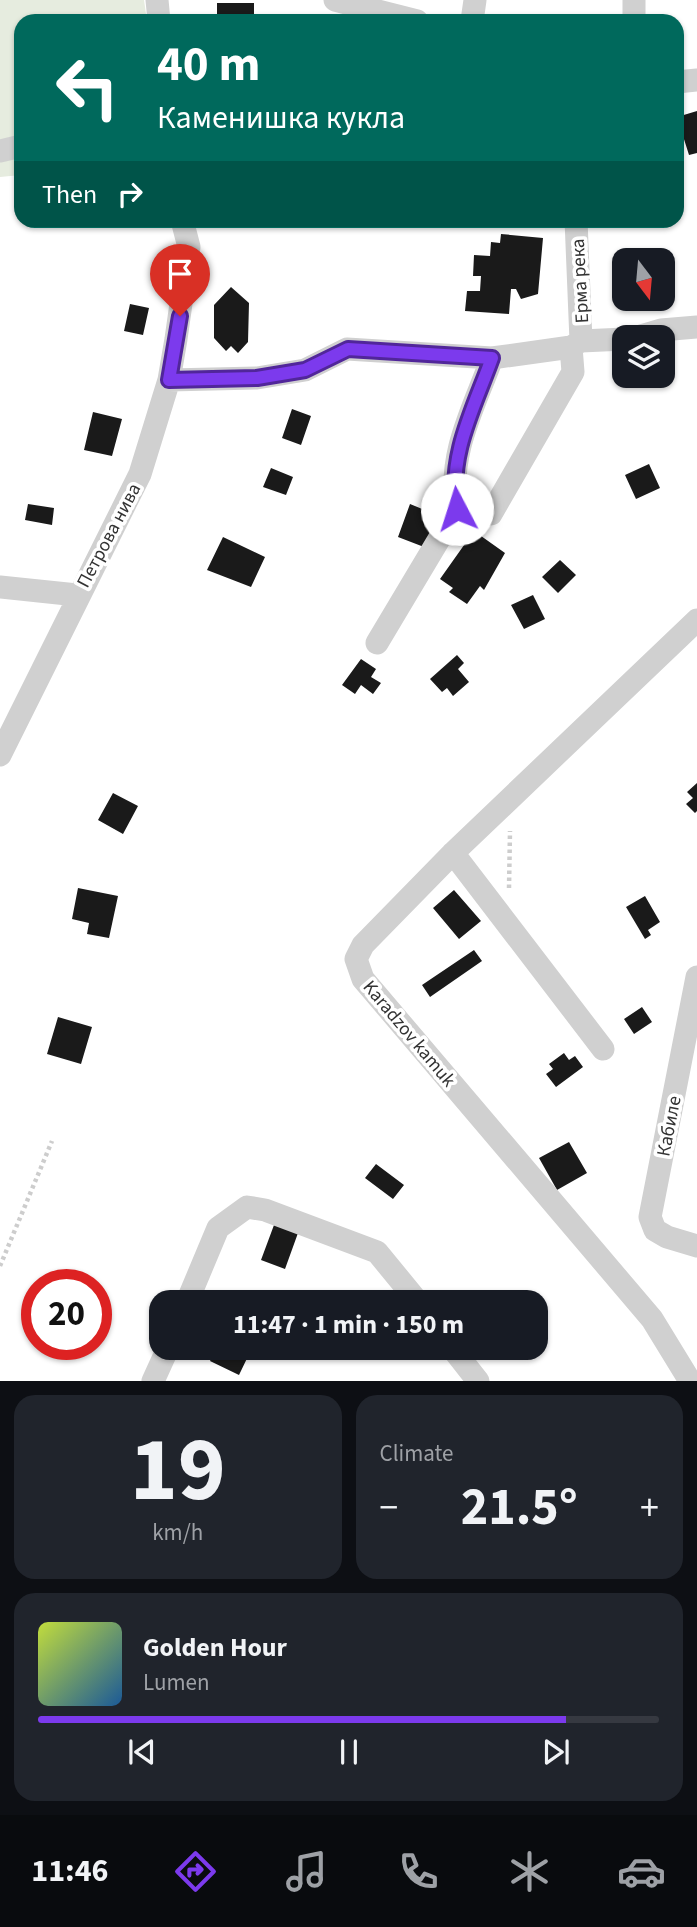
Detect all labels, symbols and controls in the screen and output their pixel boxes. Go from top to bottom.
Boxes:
text: 40 m [157,30,261,100]
icon: left [42,42,133,133]
text: Каменишка кукла [157,95,405,141]
icon: right [111,175,149,213]
text: Then [42,176,97,213]
street label: Ерма река [565,238,596,324]
pin [150,244,210,316]
north arrow [612,248,676,312]
map controls [612,248,675,388]
icon: arrive [161,255,199,293]
button: layers [612,325,675,388]
position arrow [420,472,494,546]
street label: Петрова нива [70,479,148,593]
street label: Karadzov kamuk [356,975,462,1094]
street label: Кабиле [650,1094,689,1159]
speed limit sign: 20 [21,1269,112,1360]
text: 11:47 · 1 min · 150 m [233,1306,464,1343]
text: 19 [130,1406,226,1535]
text: Climate [380,1437,453,1470]
text: 21.5° [461,1471,578,1545]
text: − [380,1481,398,1535]
text: + [640,1481,659,1535]
text: km/h [152,1516,203,1549]
text: Golden Hour [143,1629,287,1666]
text: Lumen [143,1666,210,1699]
icon: previous [123,1733,161,1771]
icon: pause [330,1733,368,1771]
icon: next [537,1733,575,1771]
icon: directions [171,1847,220,1896]
icon: music [282,1847,331,1896]
icon: phone [394,1847,443,1896]
icon: climate [505,1847,554,1896]
icon: car [617,1847,666,1896]
text: 11:46 [31,1848,108,1894]

